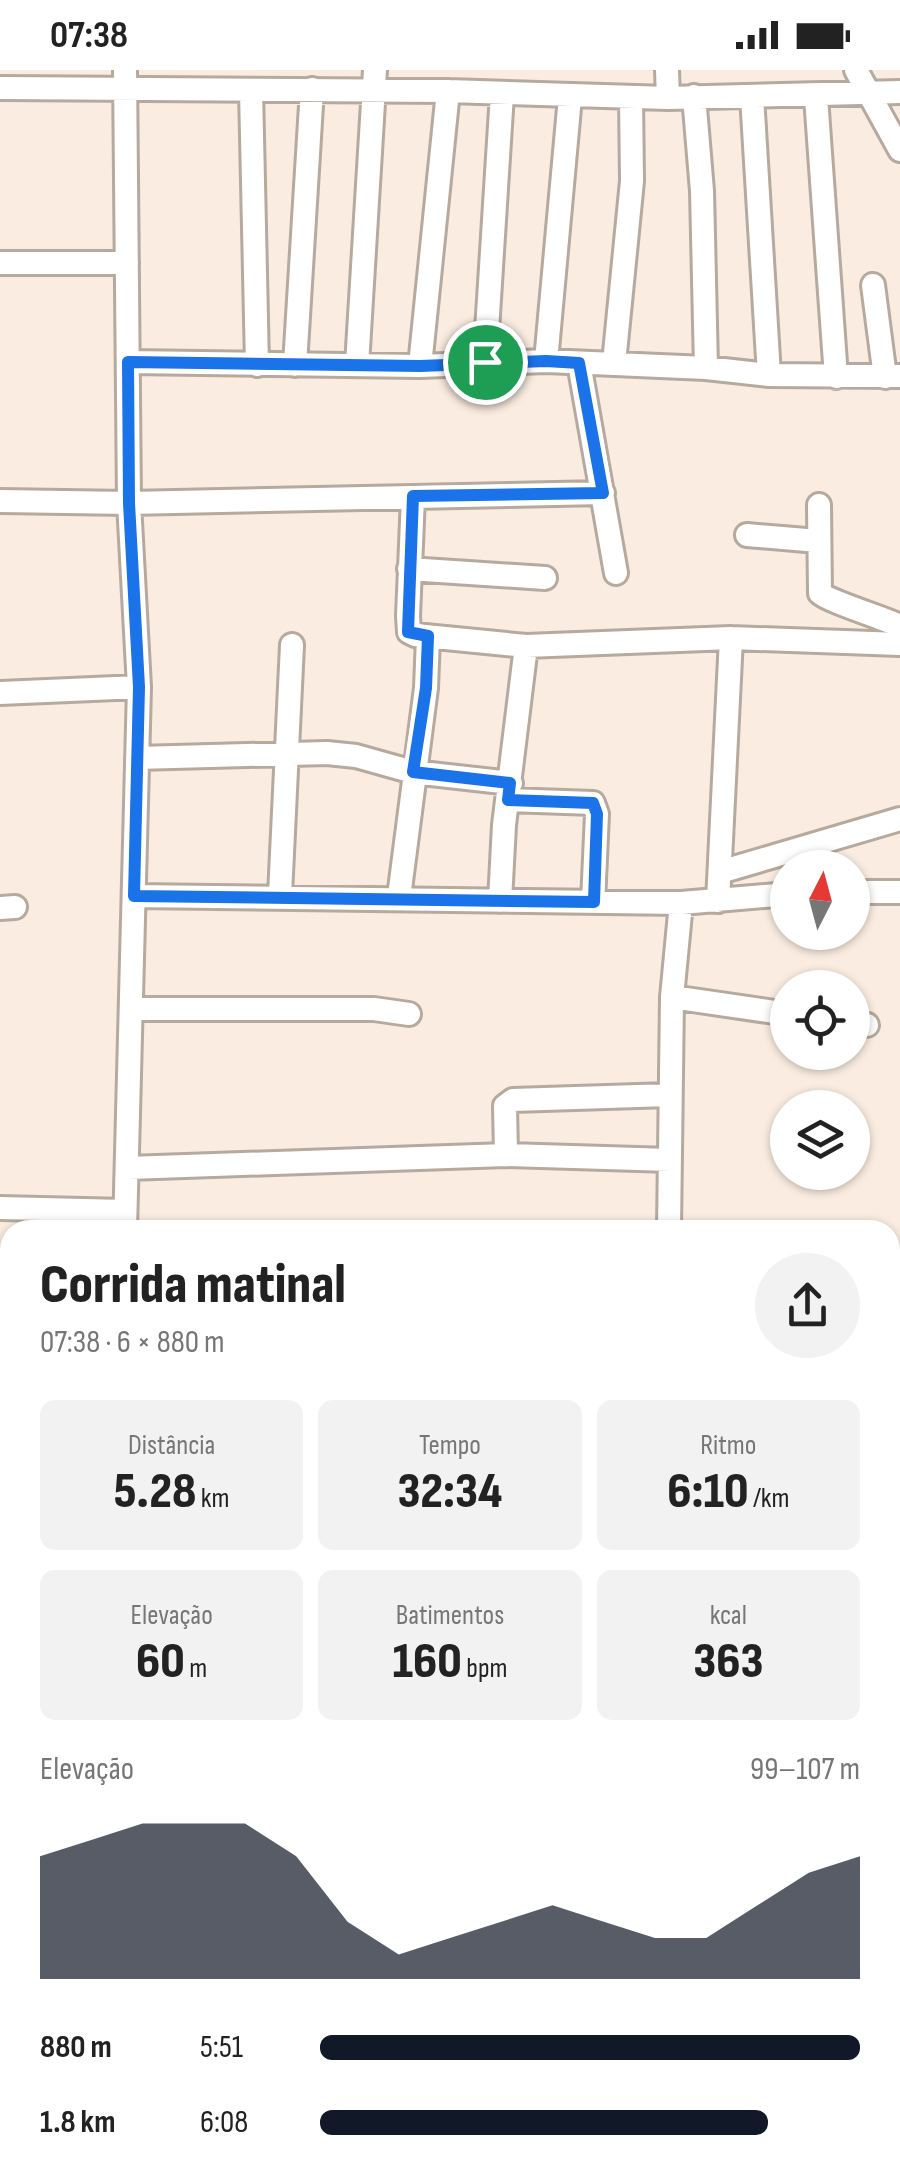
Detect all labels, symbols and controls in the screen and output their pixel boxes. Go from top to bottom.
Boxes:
text: 07:38 [50,13,128,58]
pin [443,320,528,405]
icon: arrive [458,335,513,390]
north arrow [770,850,870,950]
map controls [770,850,870,1190]
button: locate [770,970,870,1070]
button: layers [770,1090,870,1190]
text: Corrida matinal [40,1252,346,1319]
button: share [755,1253,860,1358]
text: 07:38 · 6 × 880 m [40,1323,225,1362]
text: Distância [128,1429,215,1462]
text: Tempo [419,1429,481,1462]
text: Ritmo [700,1429,756,1462]
text: 5.28 [114,1462,196,1522]
text: 32:34 [398,1462,502,1522]
text: 6:10 [667,1462,749,1522]
text: km [196,1482,230,1515]
text: /km [749,1482,789,1515]
text: Elevação [131,1599,213,1632]
text: Batimentos [396,1599,504,1632]
text: kcal [710,1599,747,1632]
text: 60 [136,1632,185,1692]
text: 160 [393,1632,462,1692]
text: 363 [693,1632,764,1692]
text: m [185,1652,207,1685]
text: bpm [462,1652,507,1685]
text: Elevação [40,1750,134,1789]
text: 99–107 m [750,1750,860,1789]
text: 880 m [40,2028,112,2067]
text: 5:51 [200,2028,243,2067]
text: 1.8 km [40,2103,115,2142]
text: 6:08 [200,2103,248,2142]

